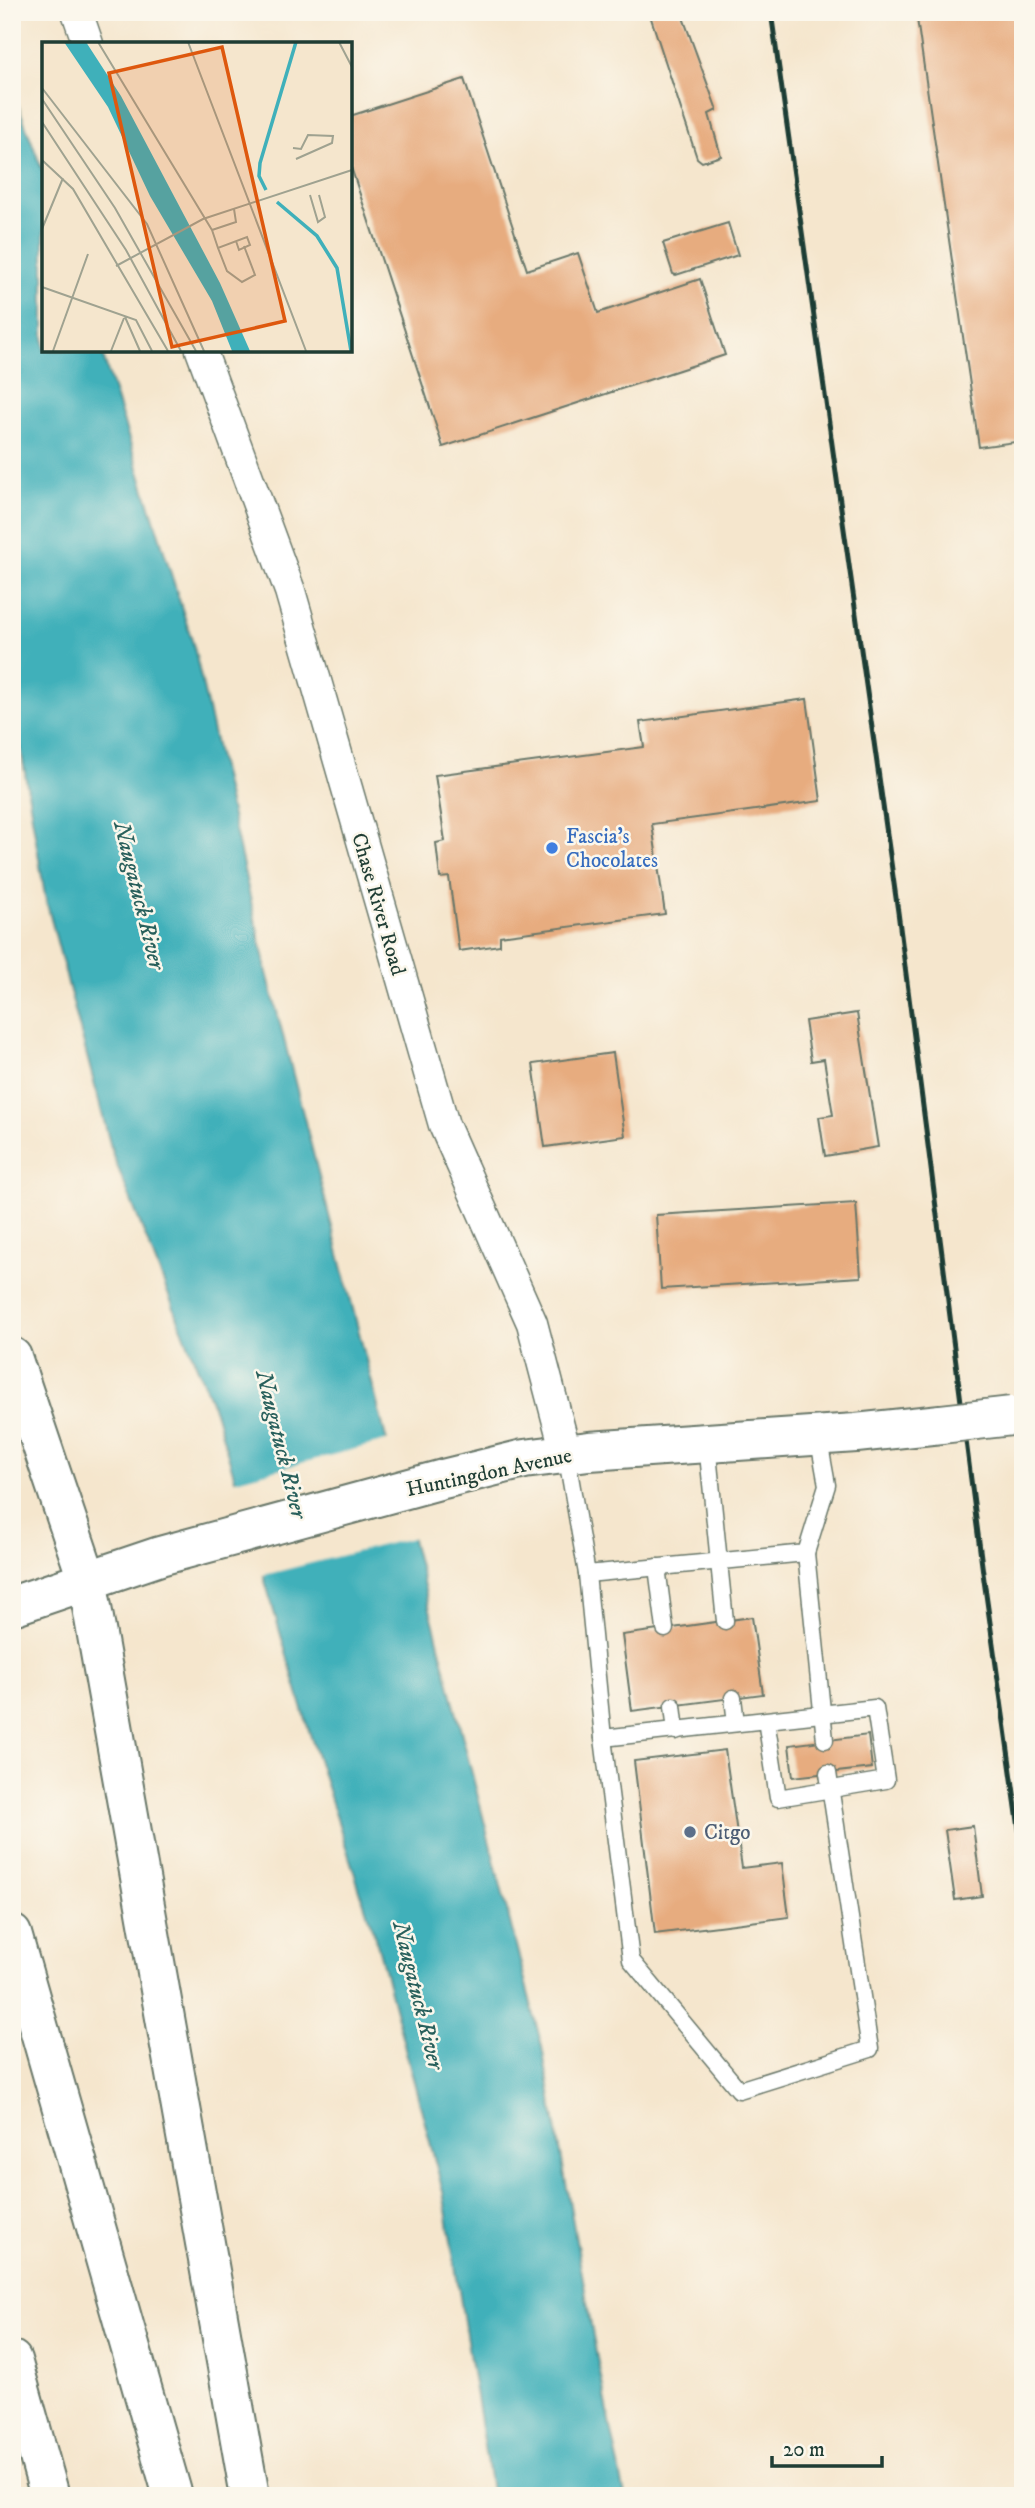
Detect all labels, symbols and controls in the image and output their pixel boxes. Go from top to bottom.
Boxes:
inset map [42,42,352,352]
water label: Naugatuck River [106,816,171,974]
place label: Fascia's Chocolates [566,824,658,874]
street label: Chase River Road [345,830,411,979]
marker: Fascia's Chocolates [544,840,560,856]
water label: Naugatuck River [248,1365,313,1523]
street label: Huntingdon Avenue [404,1443,575,1503]
place label: Citgo [704,1820,750,1846]
marker: Citgo [682,1824,698,1840]
water label: Naugatuck River [385,1916,450,2074]
scale bar [772,2424,883,2468]
text: 20 m [783,2437,825,2463]

